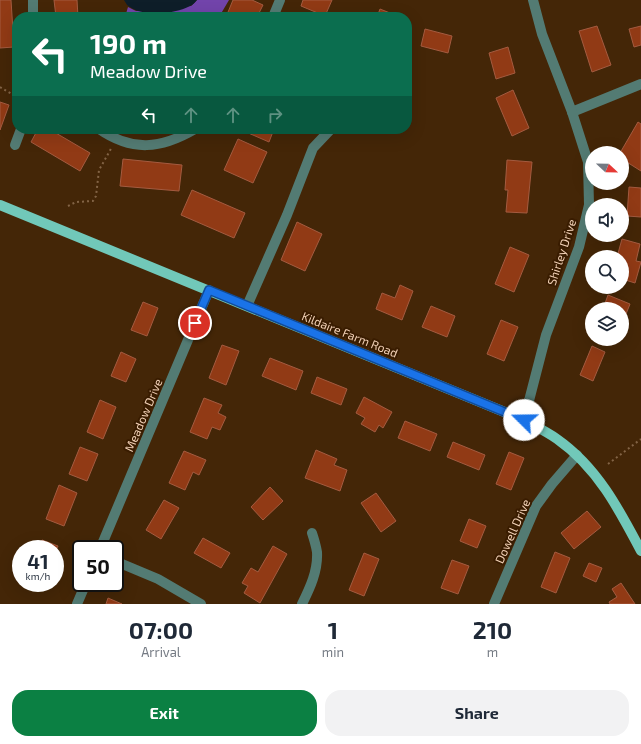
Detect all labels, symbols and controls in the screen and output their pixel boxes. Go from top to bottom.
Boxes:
text: 190 m [90,26,167,60]
icon: left [24,28,76,80]
text: Meadow Drive [90,60,207,82]
icon: left [138,104,160,126]
icon: ahead [180,104,202,126]
icon: ahead [222,104,244,126]
icon: right [264,104,286,126]
north arrow [585,146,629,190]
map controls [585,146,629,346]
button: sound [585,198,629,242]
street label: Shirley Drive [544,217,578,287]
button: search [585,250,629,294]
button: layers [585,302,629,346]
pin [178,306,212,340]
street label: Kildaire Farm Road [300,308,400,360]
icon: arrive [184,312,206,334]
street label: Meadow Drive [121,376,165,454]
position arrow [503,399,545,441]
street label: Dowell Drive [492,497,532,565]
speed limit sign: 50 [72,540,124,592]
text: 41 [27,549,49,573]
text: km/h [26,570,50,582]
text: 07:00 [129,615,193,644]
text: 1 [328,615,338,644]
text: 210 [473,615,512,644]
text: Arrival [141,644,181,660]
text: min [322,644,344,660]
text: m [487,644,498,660]
button: Exit [12,690,317,736]
button: Share [325,690,629,736]

